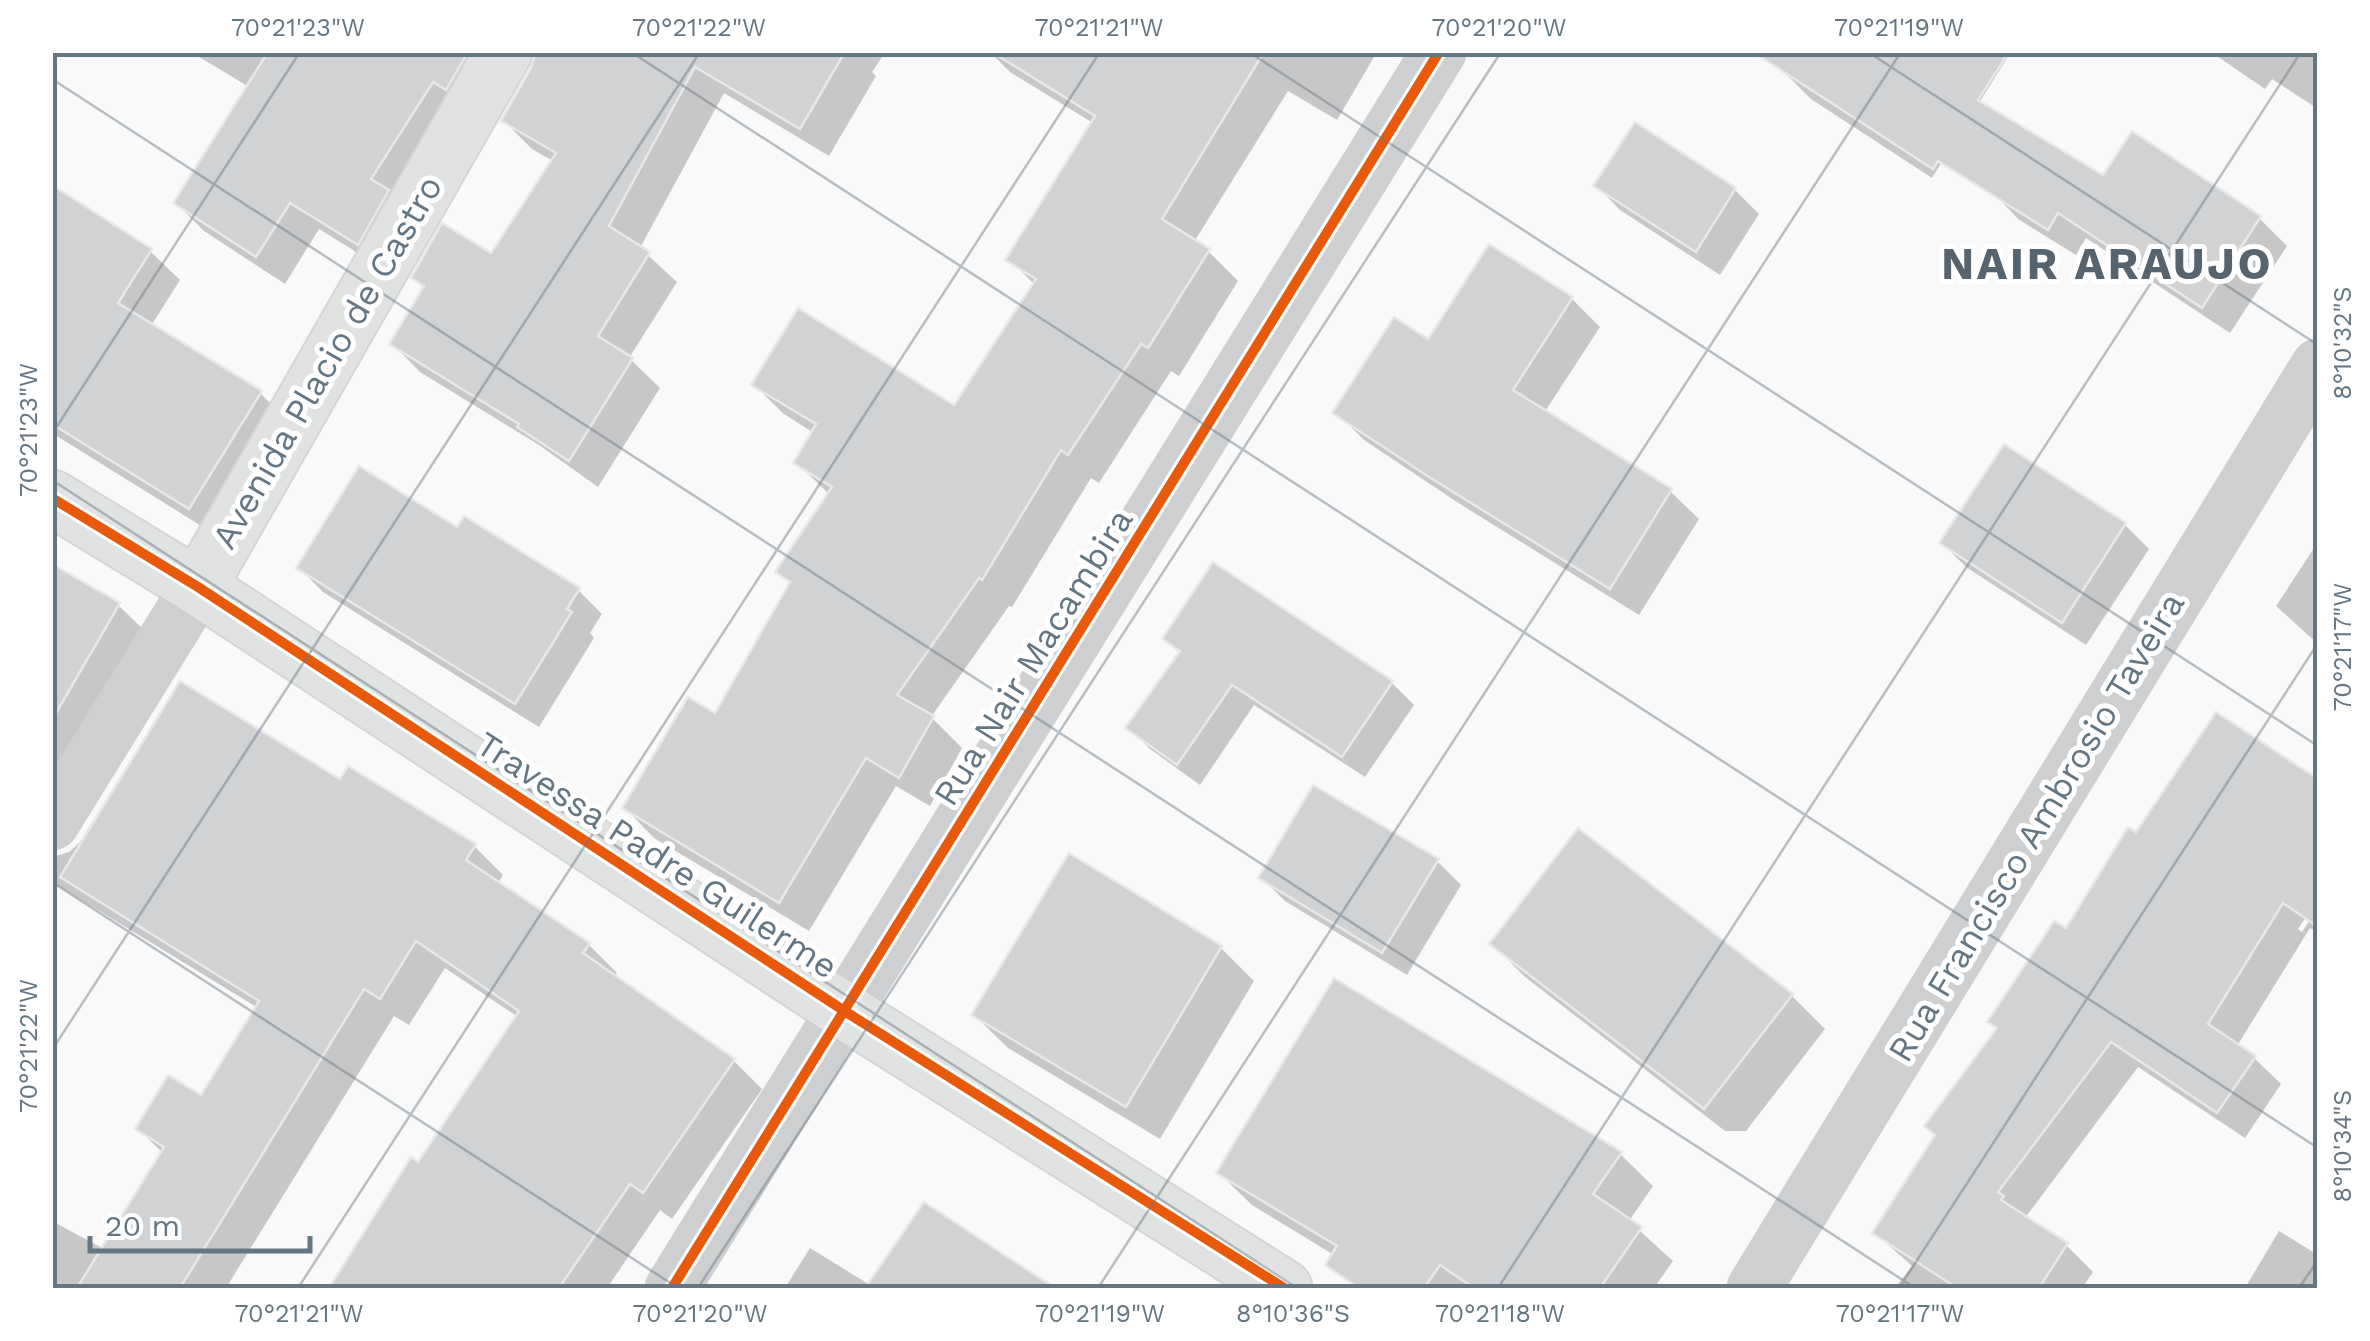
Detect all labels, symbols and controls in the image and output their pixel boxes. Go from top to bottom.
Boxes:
text: 70°21'23"W [231,13,365,42]
text: 70°21'22"W [632,13,766,42]
text: 70°21'21"W [1034,13,1164,42]
text: 70°21'20"W [1432,13,1566,42]
text: 70°21'19"W [1834,13,1964,42]
street label: Avenida Placio de Castro [203,168,451,556]
district label: NAIR ARAUJO [1941,237,2273,290]
text: 8°10'32"S [2328,286,2357,400]
text: 70°21'23"W [14,363,43,497]
street label: Rua Nair Macambira [924,501,1142,813]
text: 70°21'17"W [2328,583,2357,711]
street label: Rua Francisco Ambrosio Taveira [1879,585,2193,1069]
street label: Travessa Padre Guilerme [469,722,845,988]
text: 70°21'22"W [14,979,43,1113]
text: 8°10'34"S [2328,1090,2357,1202]
scale bar [90,1191,310,1253]
text: 20 m [105,1208,180,1243]
text: 70°21'21"W [234,1299,364,1328]
text: 70°21'20"W [633,1299,767,1328]
text: 70°21'19"W [1035,1299,1165,1328]
text: 8°10'36"S [1236,1299,1350,1328]
text: 70°21'18"W [1435,1299,1565,1328]
text: 70°21'17"W [1836,1299,1964,1328]

